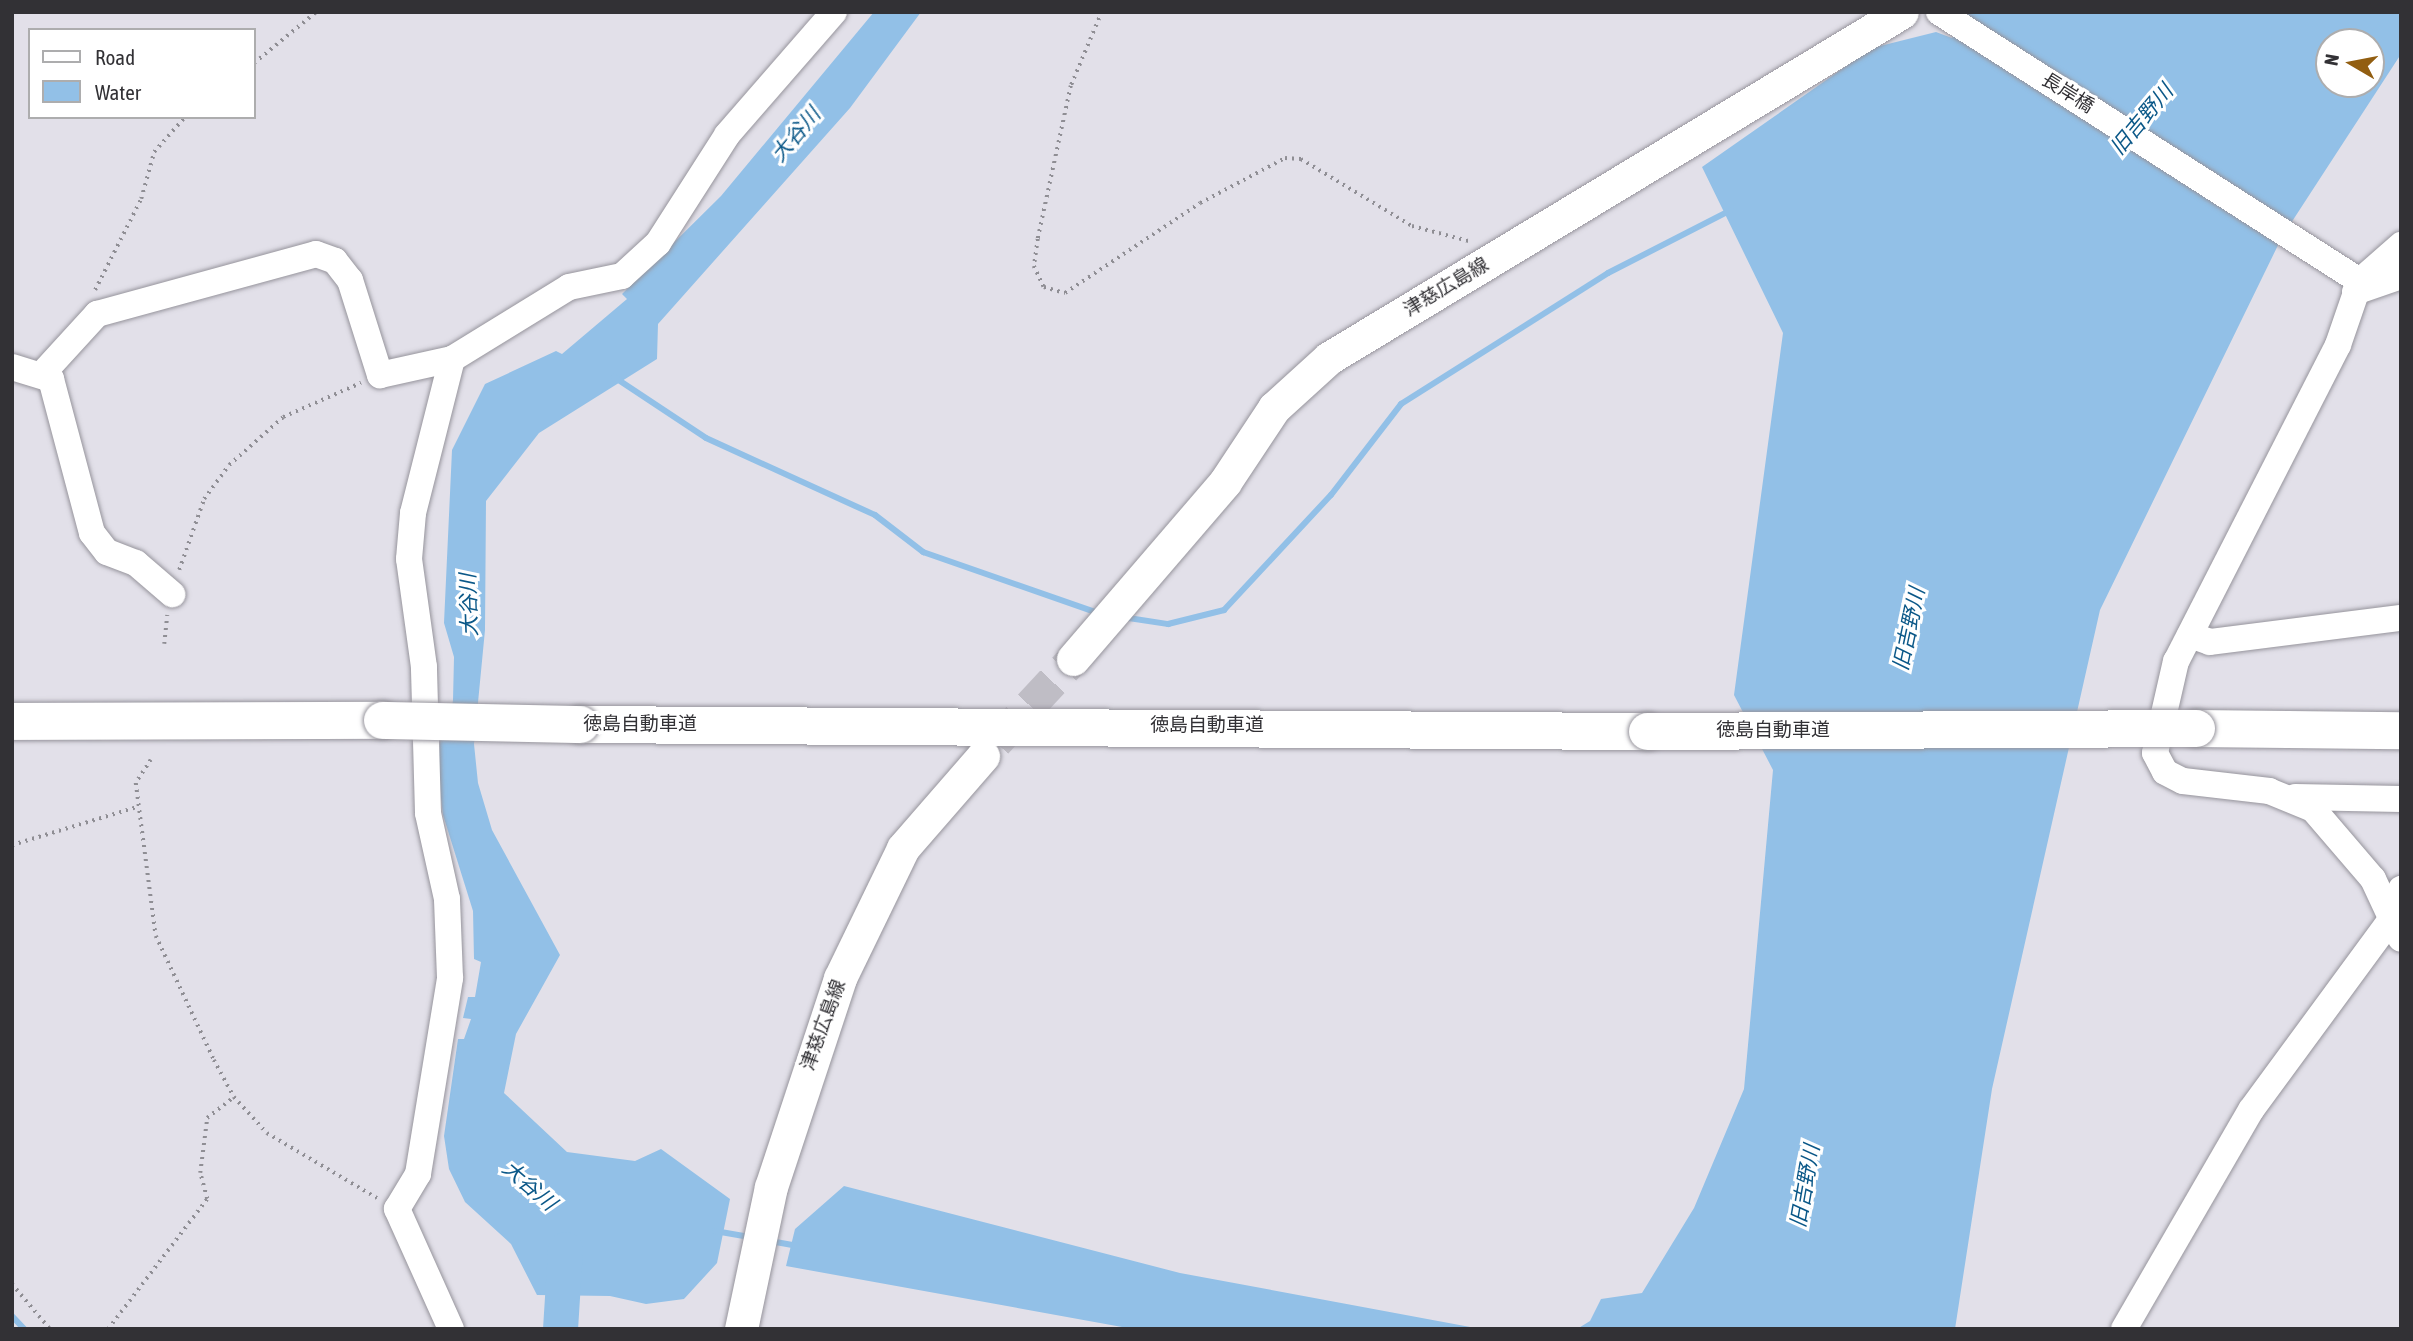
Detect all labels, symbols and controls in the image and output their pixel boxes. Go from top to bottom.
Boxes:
legend [28,28,256,119]
north arrow [2315,28,2385,98]
text: Road [95,45,135,69]
text: N [2319,52,2343,67]
street label: 長岸橋 [2038,68,2098,118]
water label: 旧吉野川 [2104,79,2178,159]
text: Water [95,80,141,104]
water label: 大谷川 [765,102,825,166]
street label: 津慈広島線 [1399,253,1493,321]
water label: 大谷川 [454,573,482,637]
water label: 旧吉野川 [1887,585,1929,673]
street label: 徳島自動車道 [583,713,697,735]
street label: 徳島自動車道 [1150,714,1264,736]
street label: 徳島自動車道 [1716,719,1830,741]
street label: 津慈広島線 [796,976,850,1074]
water label: 旧吉野川 [1784,1142,1824,1230]
water label: 大谷川 [498,1155,562,1215]

